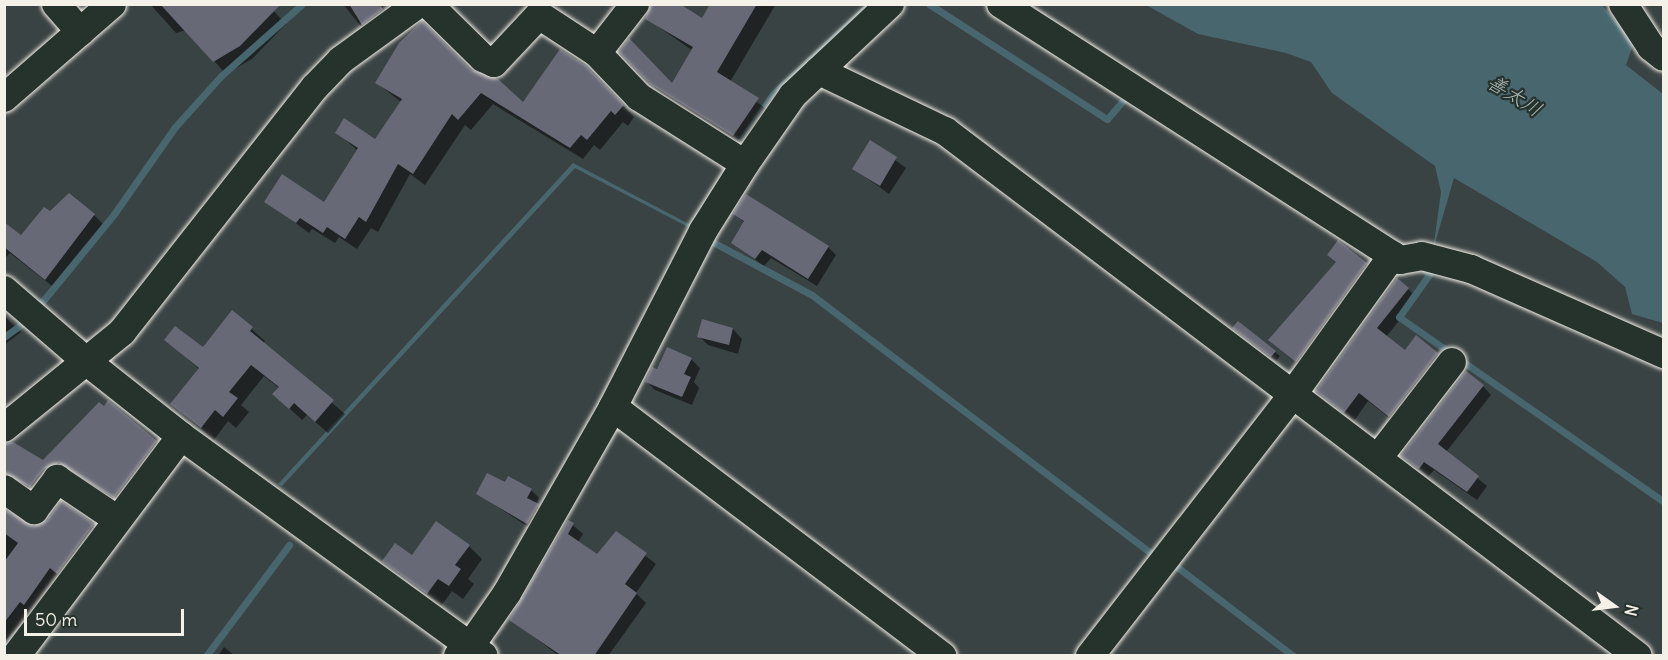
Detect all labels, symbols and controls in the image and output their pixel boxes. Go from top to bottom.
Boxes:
water label: 善太川 [1483,69,1547,121]
north arrow [1584,576,1644,636]
scale bar [27,597,188,635]
text: N [1620,603,1643,618]
text: 50 m [35,608,77,631]

